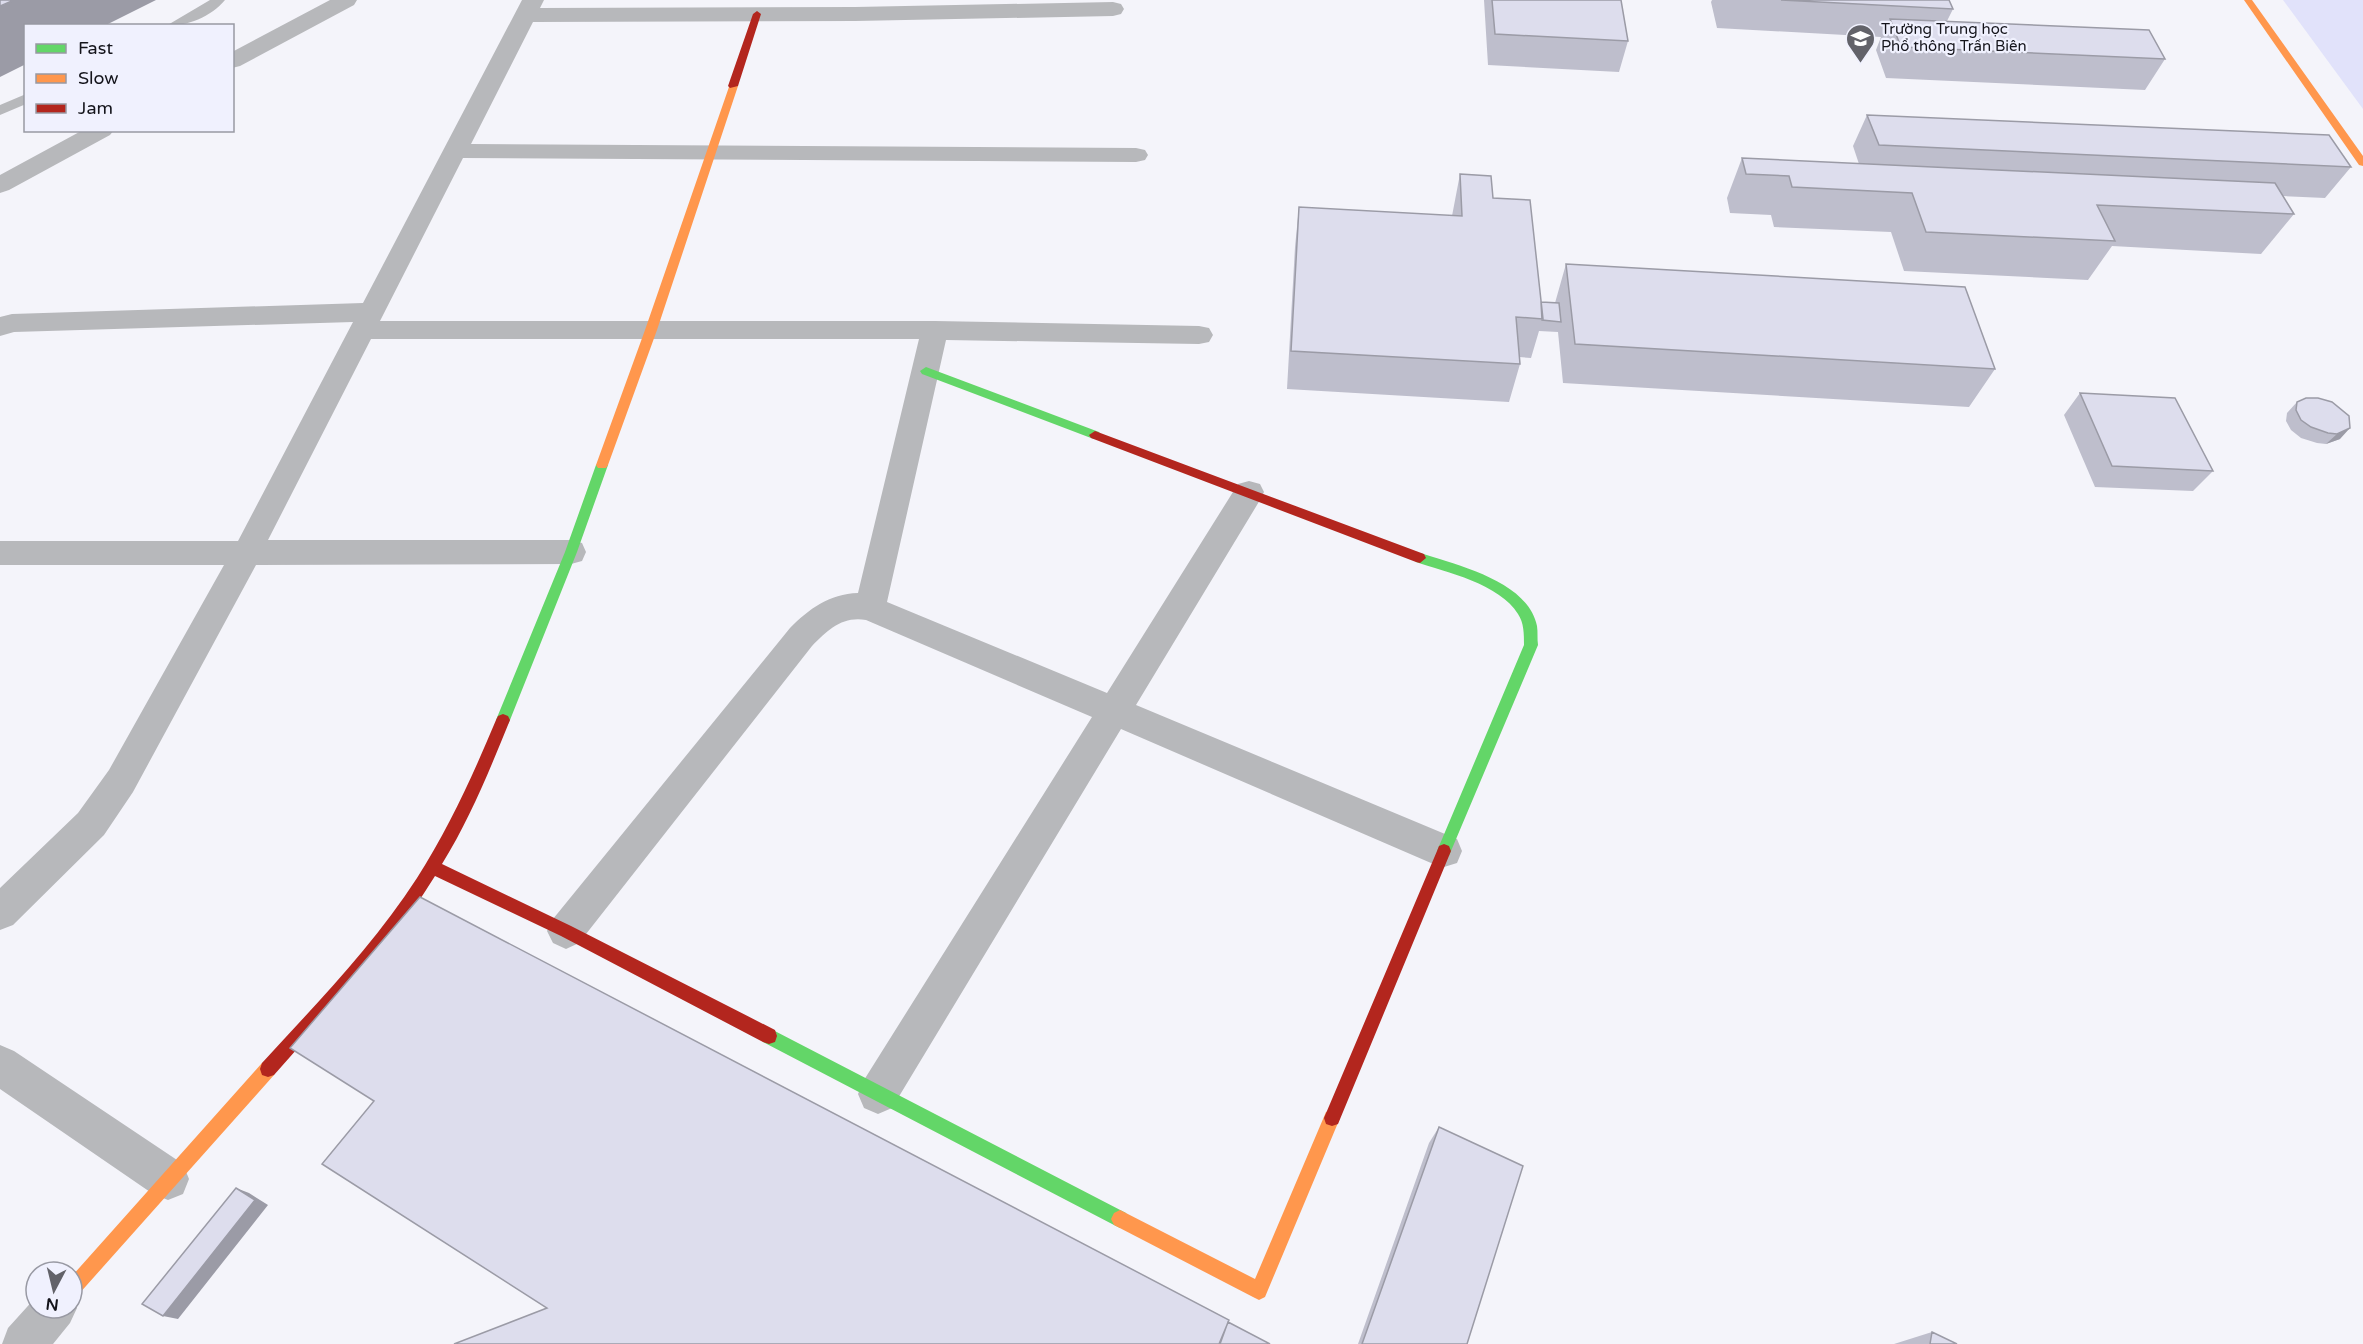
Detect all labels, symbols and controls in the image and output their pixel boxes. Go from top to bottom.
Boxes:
place label: Trường Trung học Phổ thông Trấn Biên [1881,20,2027,55]
school or university icon: Trường Trung học Phổ thông Trấn Biên [1844,22,1876,64]
legend [24,24,234,132]
text: Fast [78,37,113,59]
text: Slow [78,67,119,89]
text: Jam [78,97,113,119]
north arrow [24,1260,84,1320]
text: N [45,1293,60,1315]

